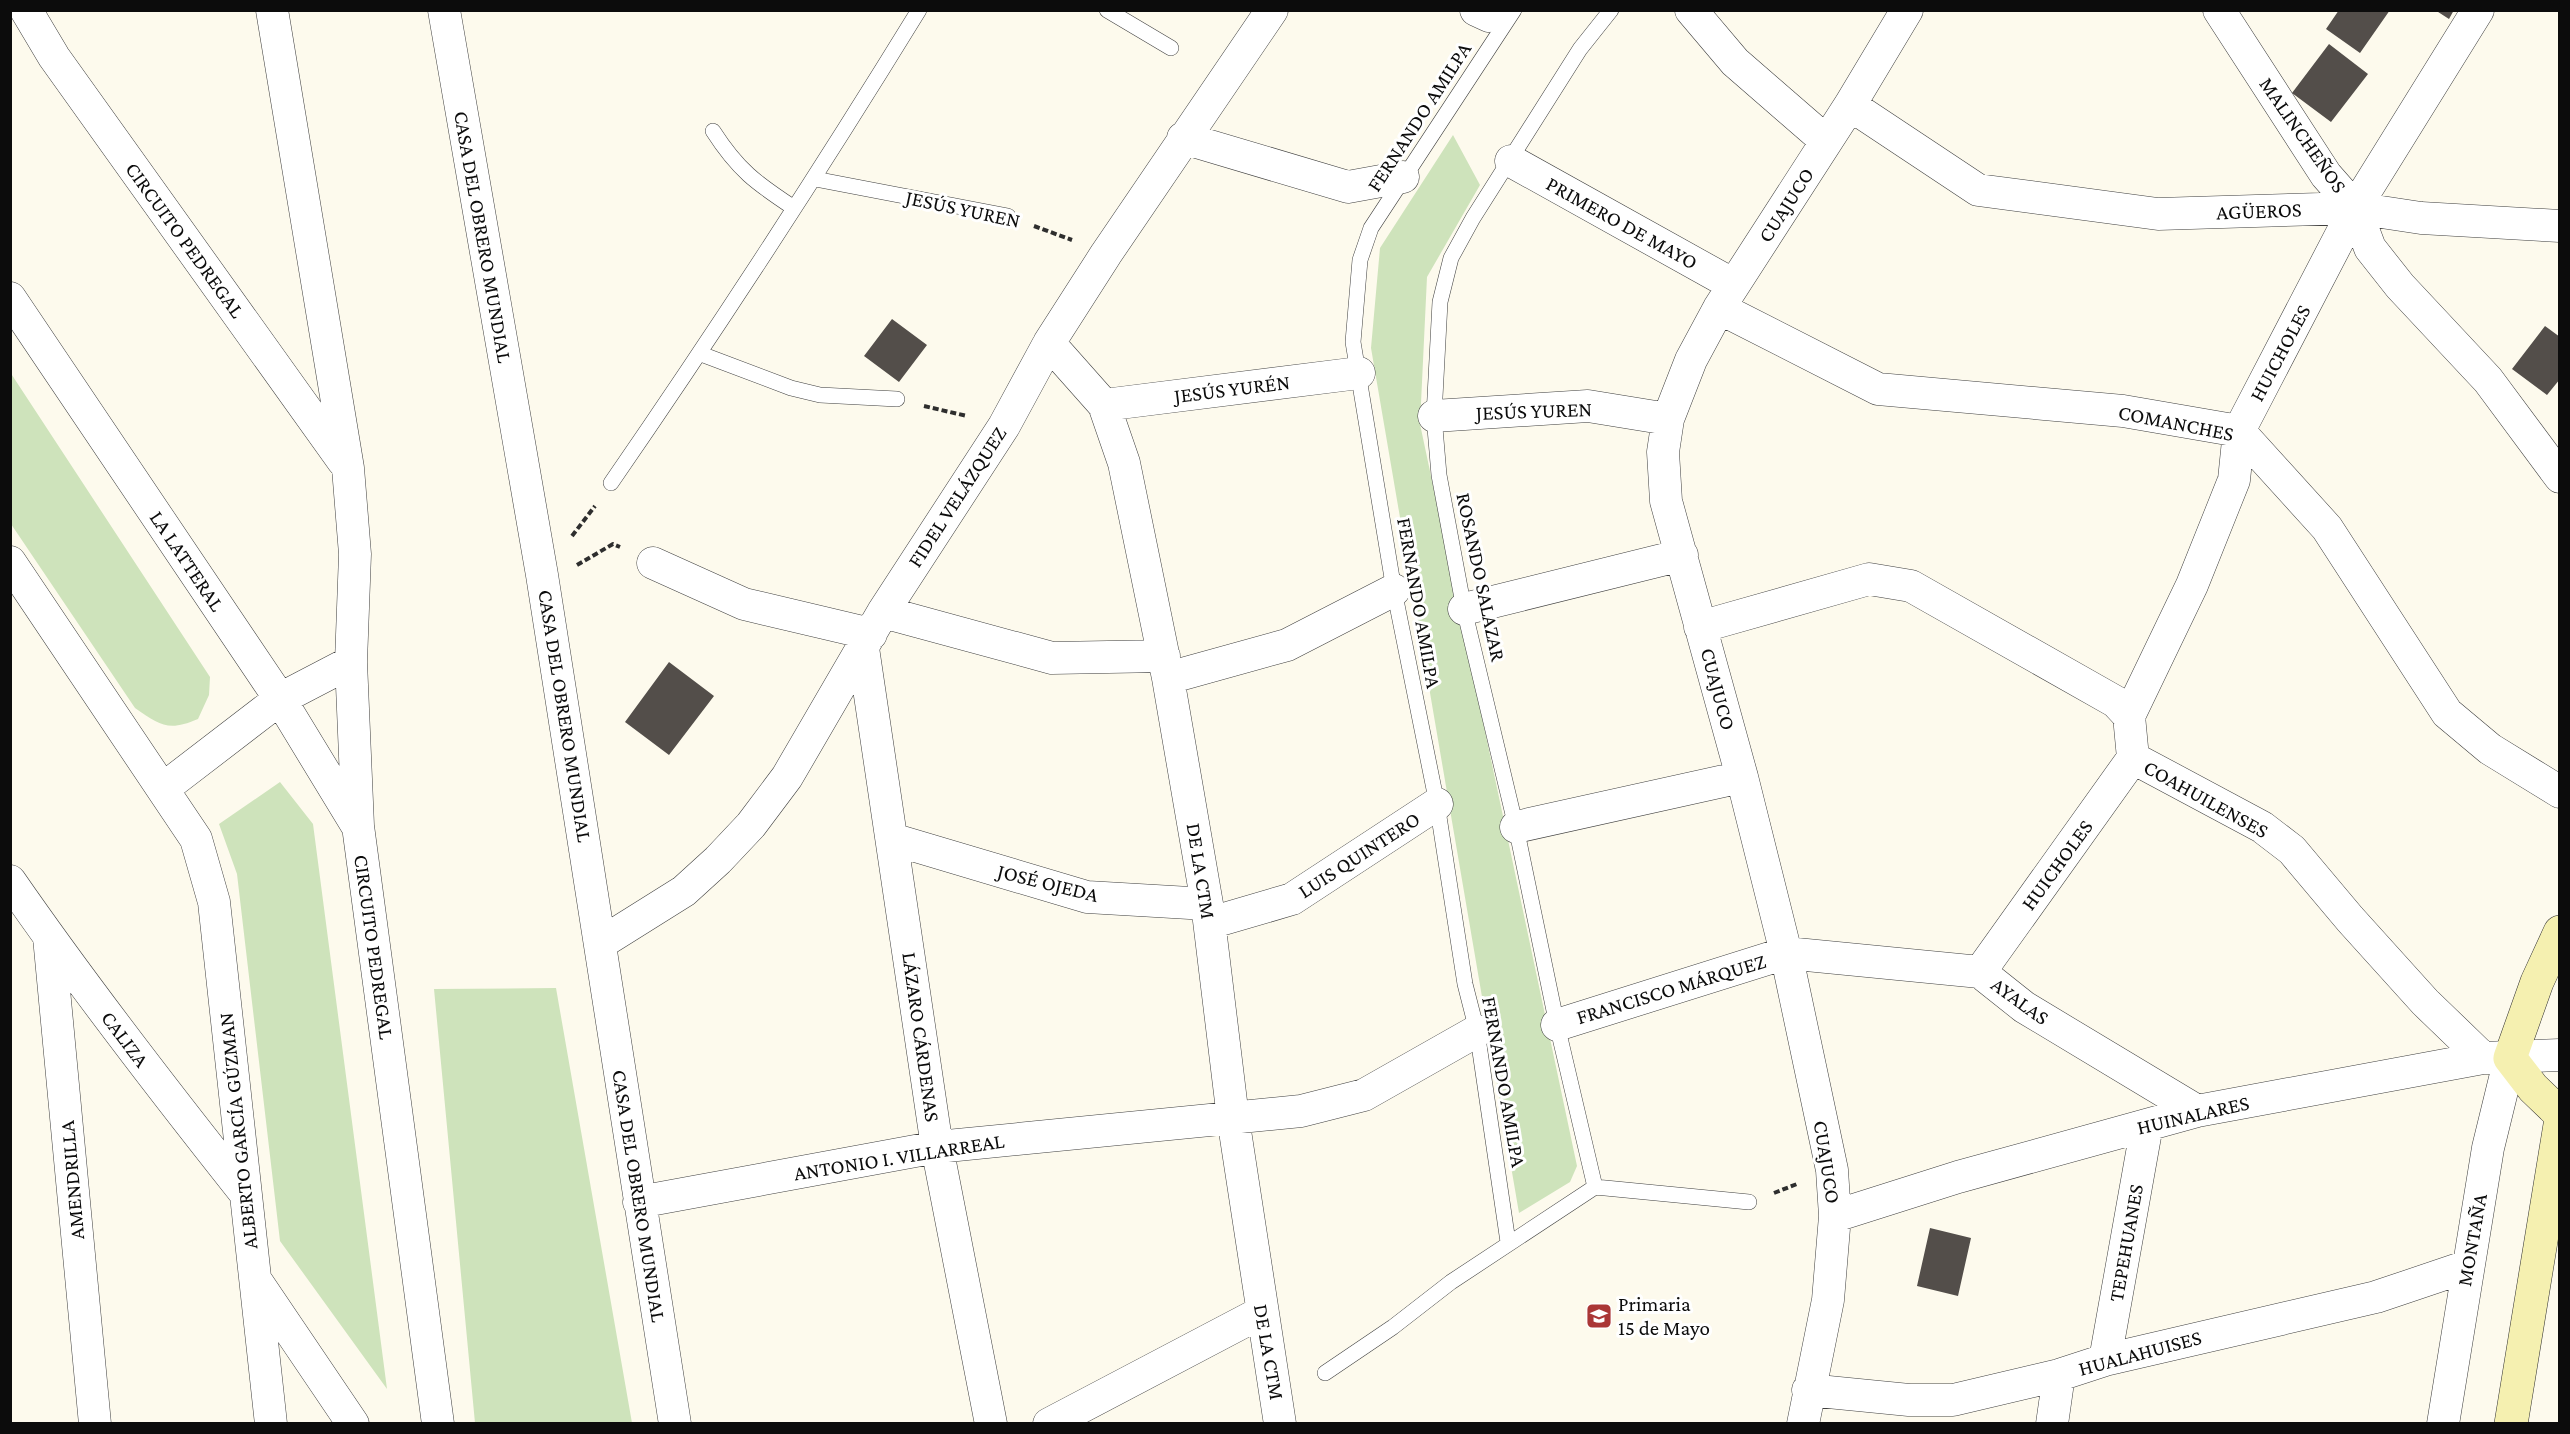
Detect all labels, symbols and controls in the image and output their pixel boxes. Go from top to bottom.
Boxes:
street label: FERNANDO AMILPA [1362,38,1476,196]
street label: MALINCHEÑOS [2254,73,2352,197]
street label: CASA DEL OBRERO MUNDIAL [449,109,517,365]
street label: CIRCUITO PEDREGAL [121,158,250,323]
street label: CUAJUCO [1753,163,1819,247]
street label: PRIMERO DE MAYO [1542,171,1702,275]
street label: JESÚS YUREN [902,185,1022,233]
street label: AGÜEROS [2216,198,2302,224]
street label: HUICHOLES [2245,301,2315,405]
street label: JESÚS YURÉN [1171,370,1291,408]
street label: JESÚS YUREN [1473,397,1593,425]
street label: COMANCHES [2116,400,2236,446]
street label: FIDEL VELÁZQUEZ [903,422,1011,572]
street label: ROSANDO SALAZAR [1451,491,1511,664]
street label: LA LATTERAL [145,506,230,616]
street label: FERNANDO AMILPA [1392,516,1446,690]
street label: CASA DEL OBRERO MUNDIAL [533,588,597,844]
street label: CUAJUCO [1696,645,1740,733]
street label: COAHUILENSES [2140,755,2273,843]
street label: LUIS QUINTERO [1294,807,1424,903]
street label: HUICHOLES [2016,815,2098,915]
street label: DE LA CTM [1182,821,1220,921]
street label: CIRCUITO PEDREGAL [349,853,399,1041]
street label: JOSÉ OJEDA [993,858,1101,907]
street label: FRANCISCO MÁRQUEZ [1573,949,1769,1029]
street label: LÁZARO CÁRDENAS [897,951,945,1124]
street label: AYALAS [1987,972,2054,1030]
street label: FERNANDO AMILPA [1477,995,1531,1169]
street label: CALIZA [96,1006,154,1072]
street label: ALBERTO GARCÍA GÚZMAN [214,1011,262,1251]
street label: CASA DEL OBRERO MUNDIAL [607,1068,671,1324]
street label: HUINALARES [2134,1090,2252,1140]
street label: AMENDRILLA [55,1119,89,1241]
street label: CUAJUCO [1809,1119,1845,1205]
street label: ANTONIO I. VILLARREAL [792,1128,1006,1185]
street label: TEPEHUANES [2104,1182,2148,1304]
street label: MONTAÑA [2452,1192,2492,1288]
place label: Primaria 15 de Mayo [1618,1292,1710,1340]
school or university icon: Primaria 15 de Mayo [1584,1301,1614,1331]
street label: DE LA CTM [1249,1302,1289,1402]
street label: HUALAHUISES [2076,1325,2204,1381]

